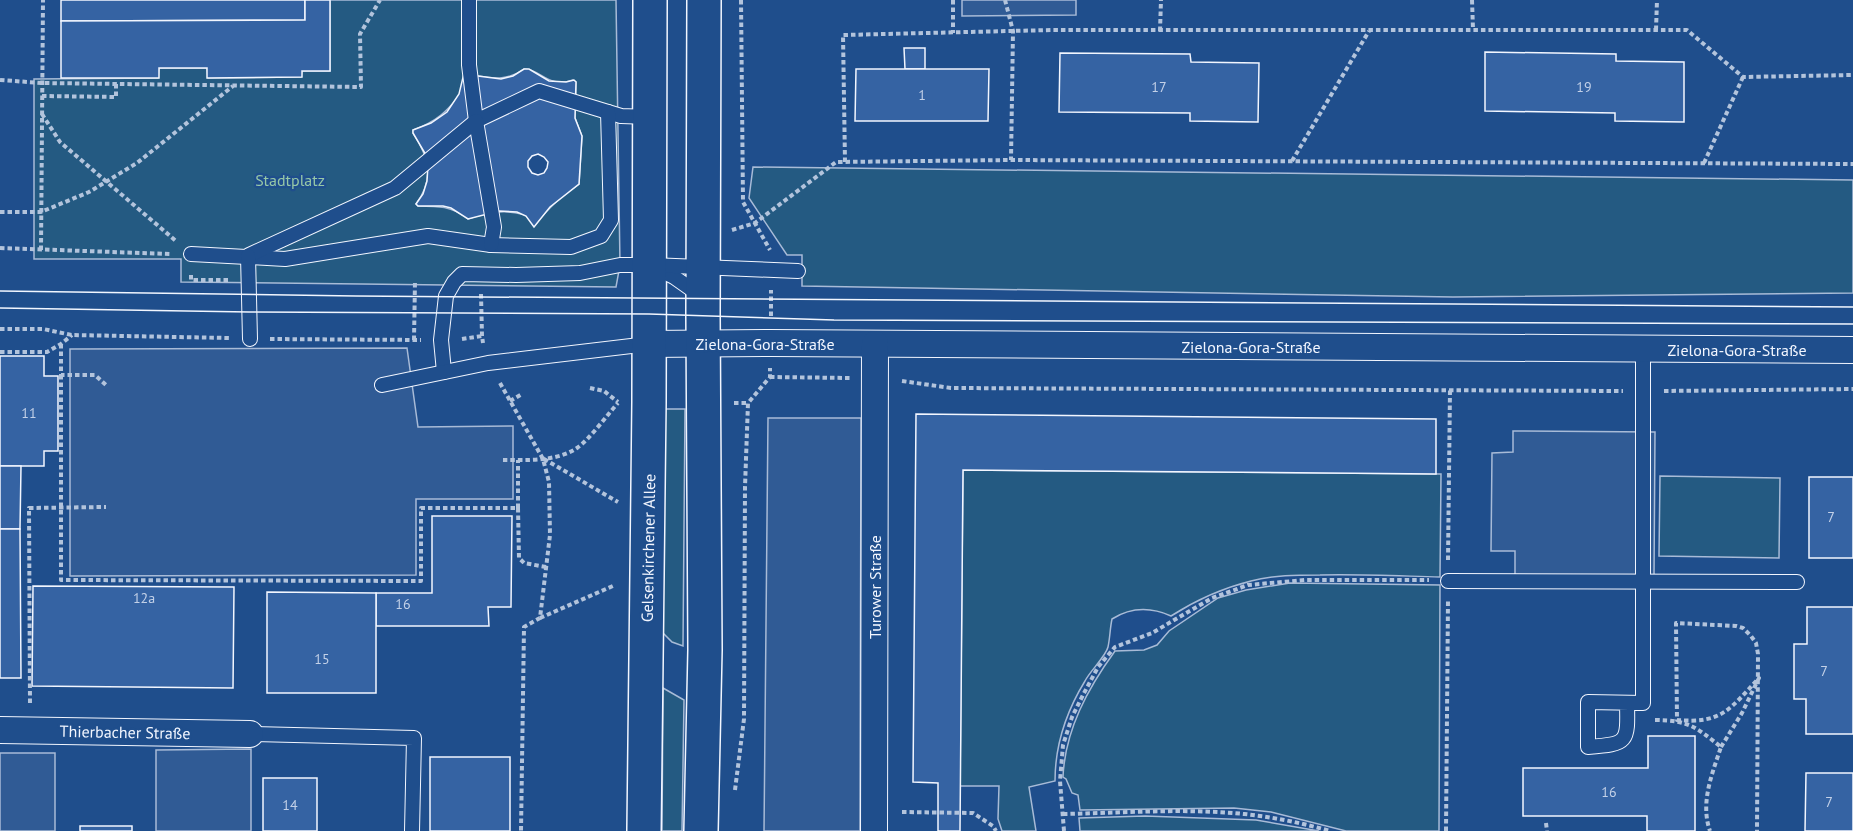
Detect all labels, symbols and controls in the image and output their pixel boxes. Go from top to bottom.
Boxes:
house number: 17 [1151,78,1167,96]
house number: 19 [1576,78,1592,96]
house number: 1 [918,86,926,104]
park label: Stadtplatz [255,170,325,190]
street label: Zielona-Gora-Straße [695,334,835,354]
street label: Zielona-Gora-Straße [1181,337,1321,357]
street label: Zielona-Gora-Straße [1667,340,1807,360]
house number: 11 [21,404,37,422]
street label: Gelsenkirchener Allee [637,474,659,622]
house number: 7 [1827,508,1835,526]
street label: Turower Straße [865,535,885,639]
house number: 12a [133,589,155,607]
house number: 16 [395,595,411,613]
house number: 15 [314,650,330,668]
house number: 7 [1820,662,1828,680]
street label: Thierbacher Straße [59,721,191,743]
house number: 16 [1601,783,1617,801]
house number: 7 [1825,793,1833,811]
house number: 14 [282,796,298,814]

